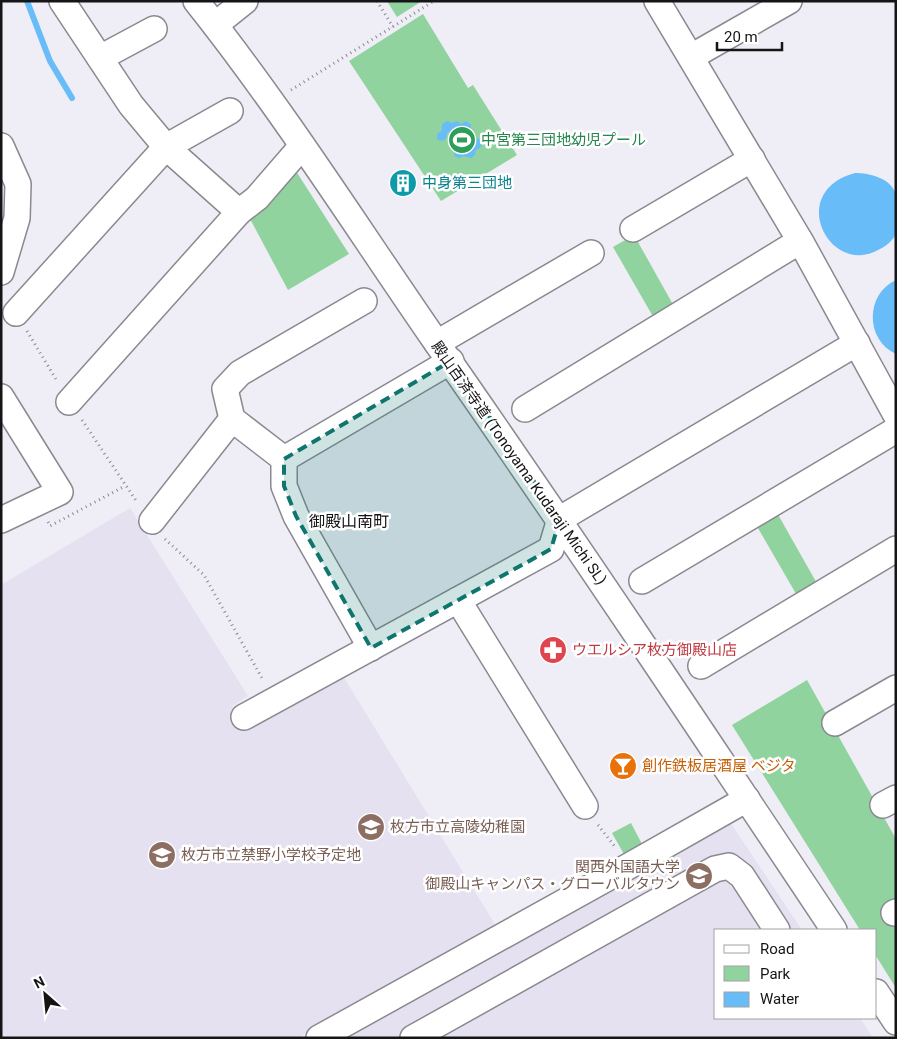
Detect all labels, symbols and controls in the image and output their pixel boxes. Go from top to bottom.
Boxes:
scale bar [717,20,782,52]
text: 20 m [724,28,758,46]
sports icon: 中宮第三団地幼児プール [447,125,477,155]
place label: 中宮第三団地幼児プール [481,131,646,149]
building icon: 中身第三団地 [388,168,418,198]
place label: 中身第三団地 [422,174,512,192]
street label: 殿山百済寺道 (Tonoyama Kudaraji Michi SL) [428,338,610,588]
district label: 御殿山南町 [309,512,389,531]
pharmacy icon: ウエルシア枚方御殿山店 [538,635,568,665]
place label: ウエルシア枚方御殿山店 [572,641,737,659]
bar icon: 創作鉄板居酒屋 ベジタ [608,751,638,781]
place label: 創作鉄板居酒屋 ベジタ [642,757,795,775]
school or university icon: 枚方市立高陵幼稚園 [356,812,386,842]
place label: 枚方市立高陵幼稚園 [390,818,525,836]
school or university icon: 枚方市立禁野小学校予定地 [147,840,177,870]
place label: 枚方市立禁野小学校予定地 [181,846,361,864]
place label: 関西外国語大学 御殿山キャンパス・グローバルタウン [425,858,680,893]
school or university icon: 関西外国語大学 御殿山キャンパス・グローバルタウン [684,861,714,891]
legend [714,929,877,1019]
text: Road [760,940,794,958]
text: Park [760,965,791,983]
north arrow [20,969,70,1019]
text: N [31,973,47,992]
text: Water [760,990,799,1008]

